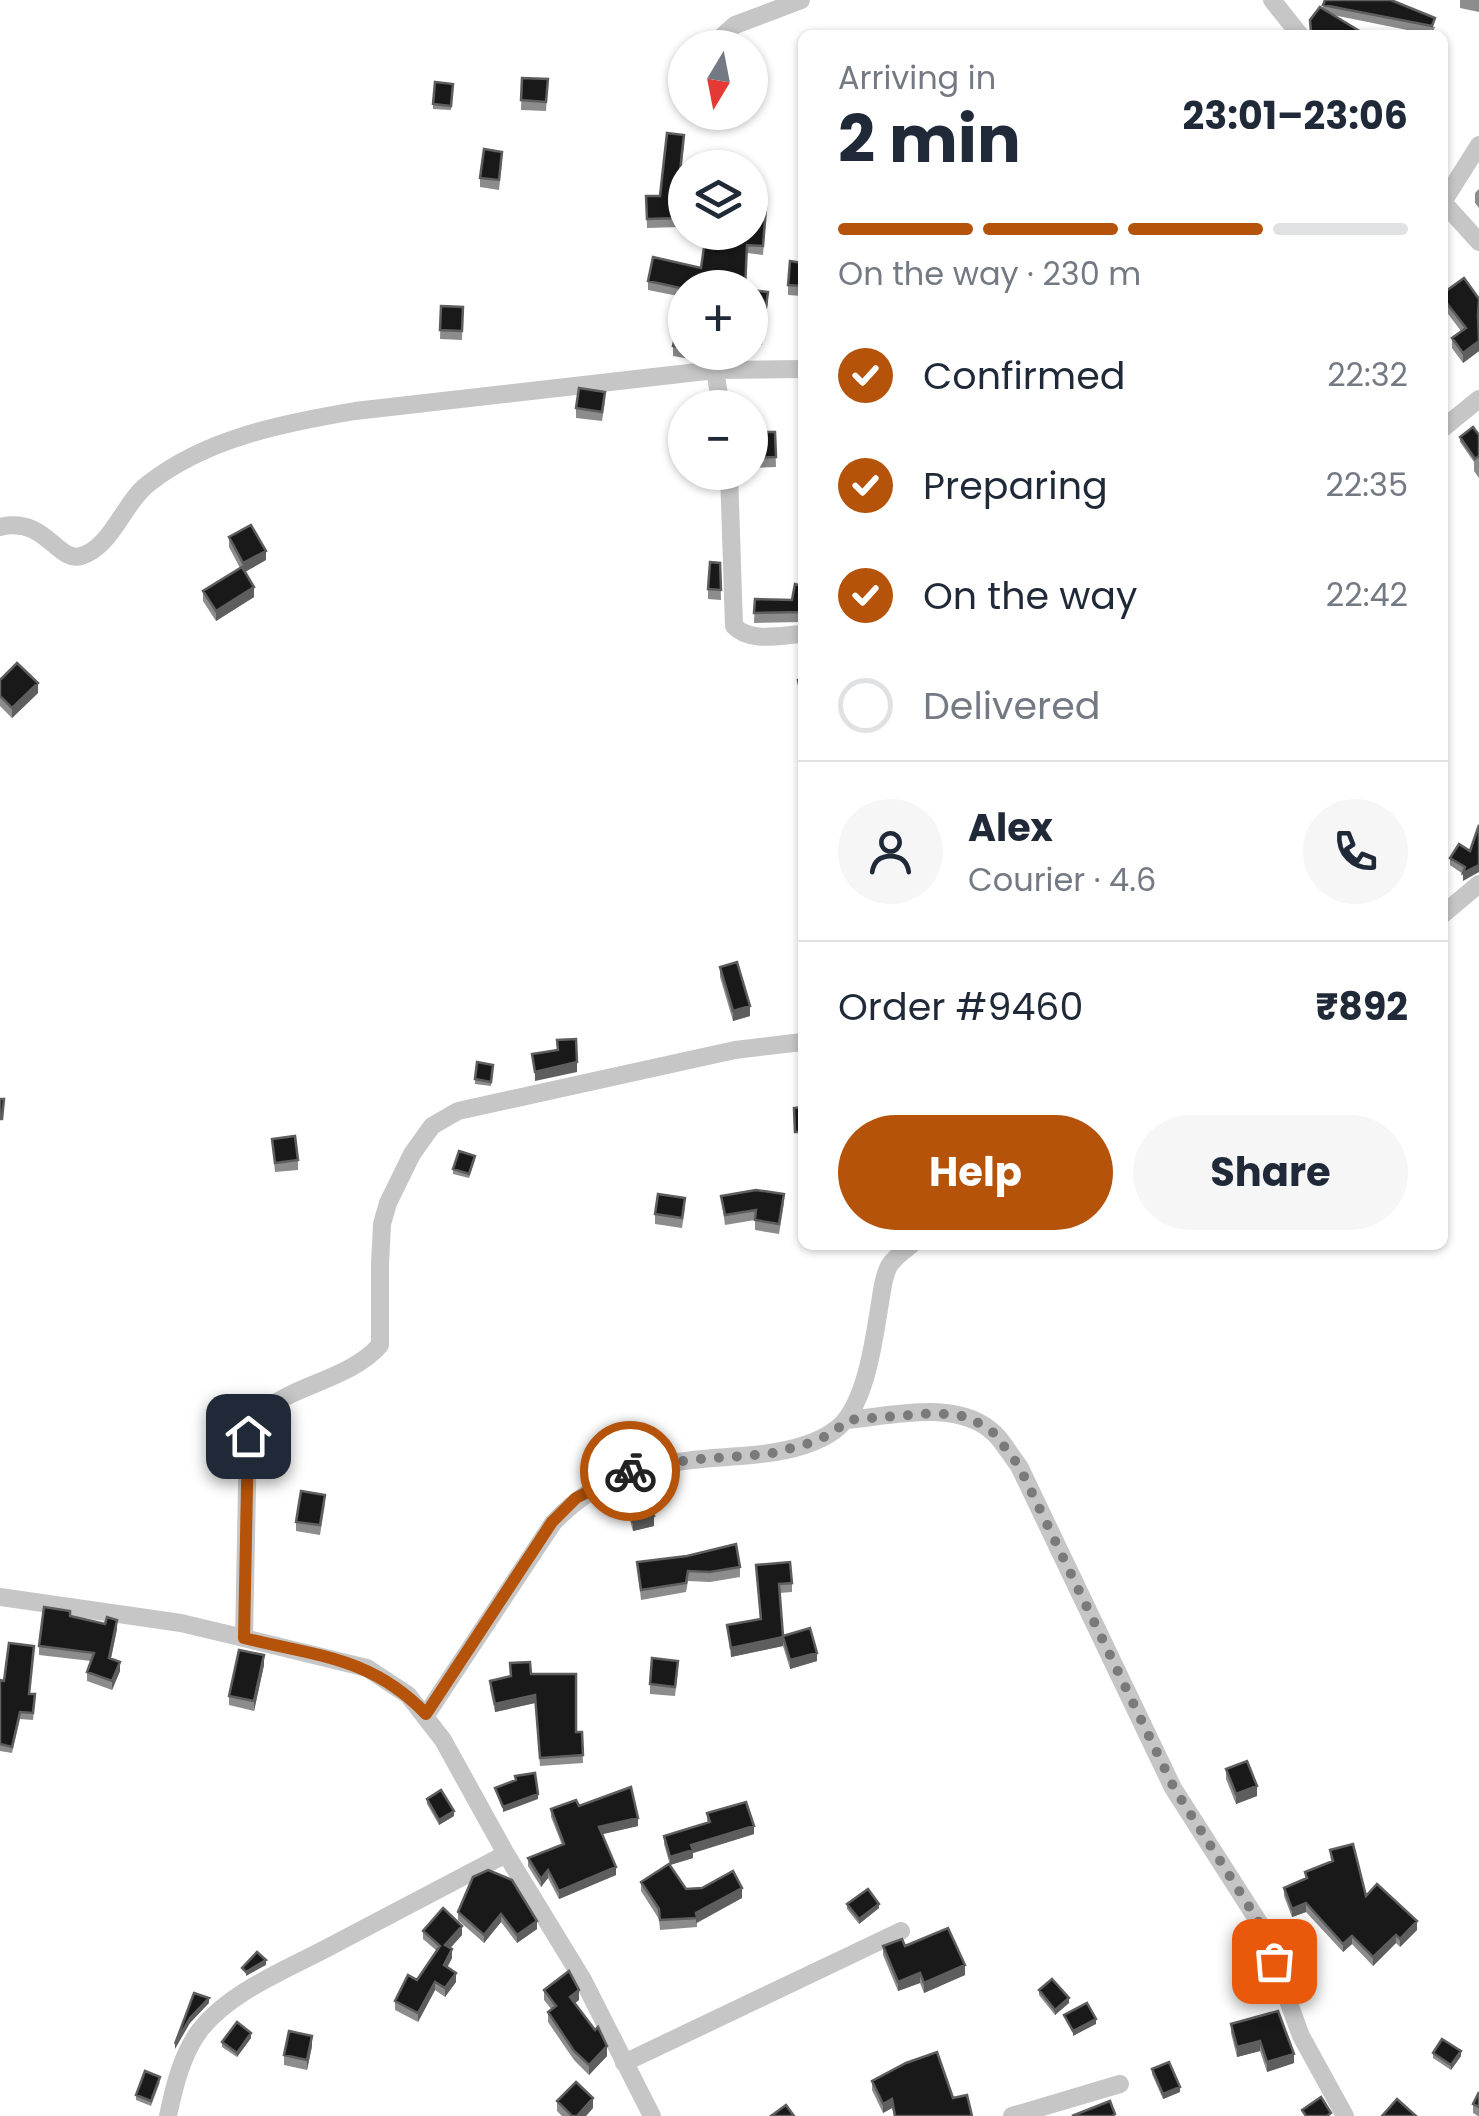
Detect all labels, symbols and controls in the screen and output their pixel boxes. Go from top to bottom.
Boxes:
north arrow [668,30,768,130]
map controls [668,30,768,490]
text: Arriving in [838,55,996,100]
text: 23:01–23:06 [1183,89,1408,142]
text: 2 min [838,94,1021,185]
button: layers [668,150,768,250]
text: On the way · 230 m [838,251,1141,296]
button: + [668,270,768,370]
icon: check [838,348,893,403]
text: Confirmed [923,349,1125,402]
text: 22:32 [1327,352,1408,397]
button: − [668,390,768,490]
icon: check [838,458,893,513]
text: Preparing [923,459,1108,512]
text: 22:35 [1325,462,1408,507]
icon: check [838,568,893,623]
text: On the way [923,569,1137,622]
text: 22:42 [1326,572,1408,617]
text: Delivered [923,679,1100,732]
button: person [838,799,943,904]
button: phone [1303,799,1408,904]
text: Alex [968,801,1053,854]
text: Courier · 4.6 [968,857,1156,902]
text: Order #9460 [838,980,1083,1033]
text: ₹892 [1316,980,1408,1033]
button: Help [838,1115,1113,1230]
button: Share [1133,1115,1408,1230]
pin [206,1394,291,1479]
icon: home [221,1409,276,1464]
courier [580,1421,680,1521]
icon: bike [603,1444,658,1499]
pin [1232,1919,1317,2004]
icon: bag [1247,1934,1302,1989]

